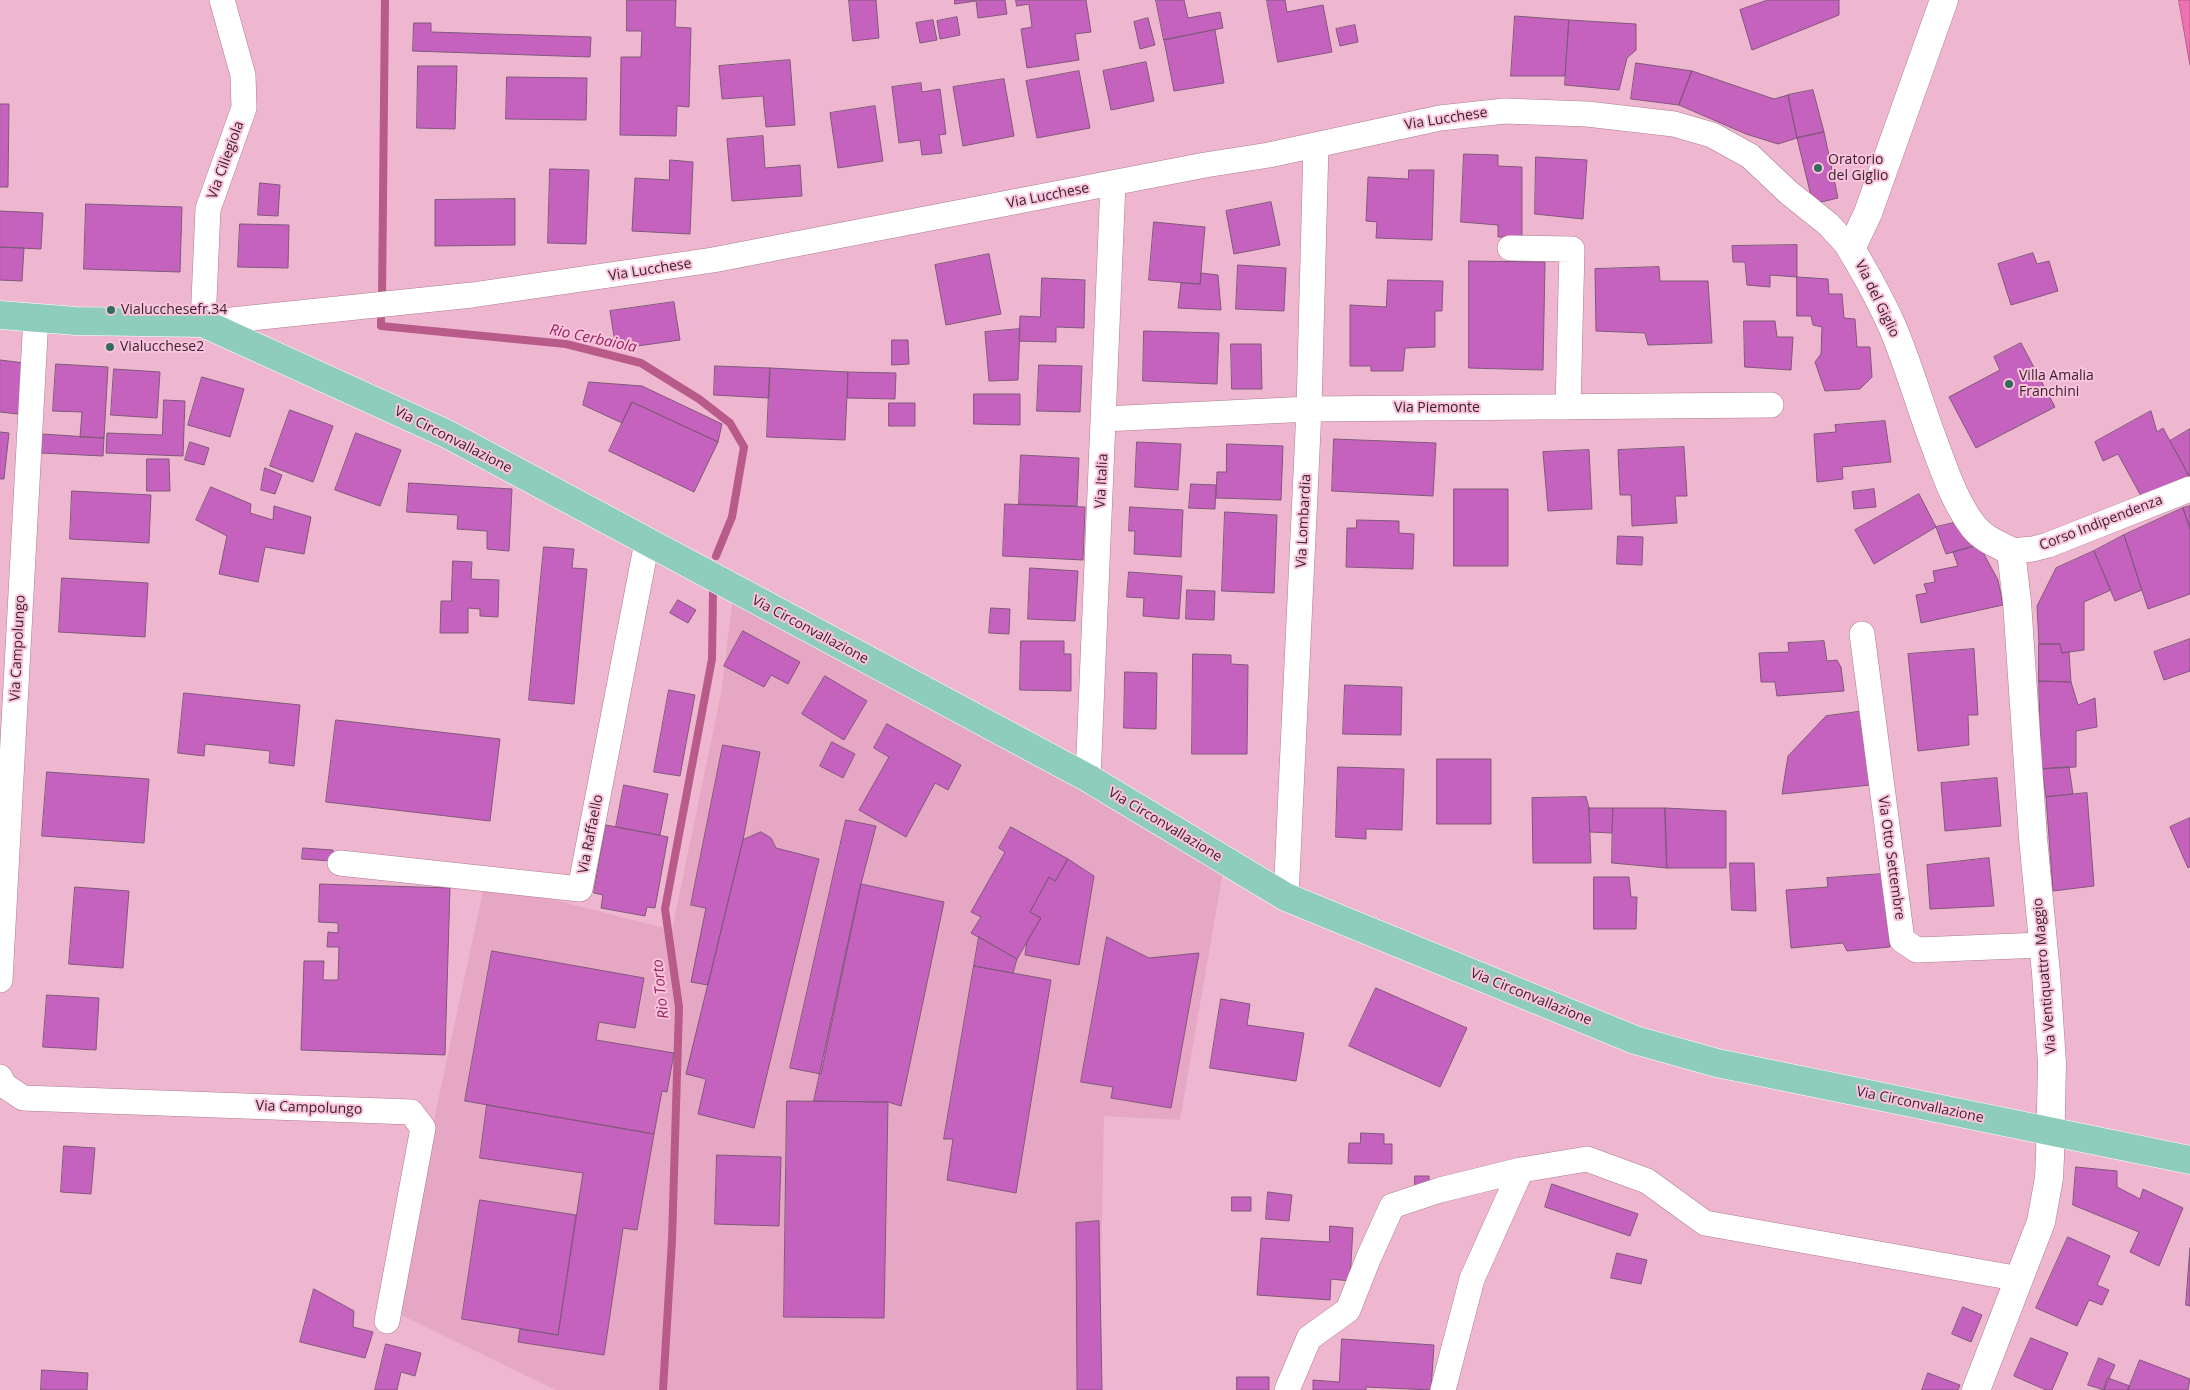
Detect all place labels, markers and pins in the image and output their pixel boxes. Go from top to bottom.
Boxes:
place label: Oratorio del Giglio [1828,152,1888,184]
marker: Oratorio del Giglio [1812,162,1824,174]
place label: Vialucchesefr.34 [121,302,227,318]
marker: Vialucchesefr.34 [105,304,117,316]
place label: Vialucchese2 [120,339,204,355]
marker: Vialucchese2 [104,341,116,353]
place label: Villa Amalia Franchini [2019,368,2094,401]
marker: Villa Amalia Franchini [2003,378,2015,390]

